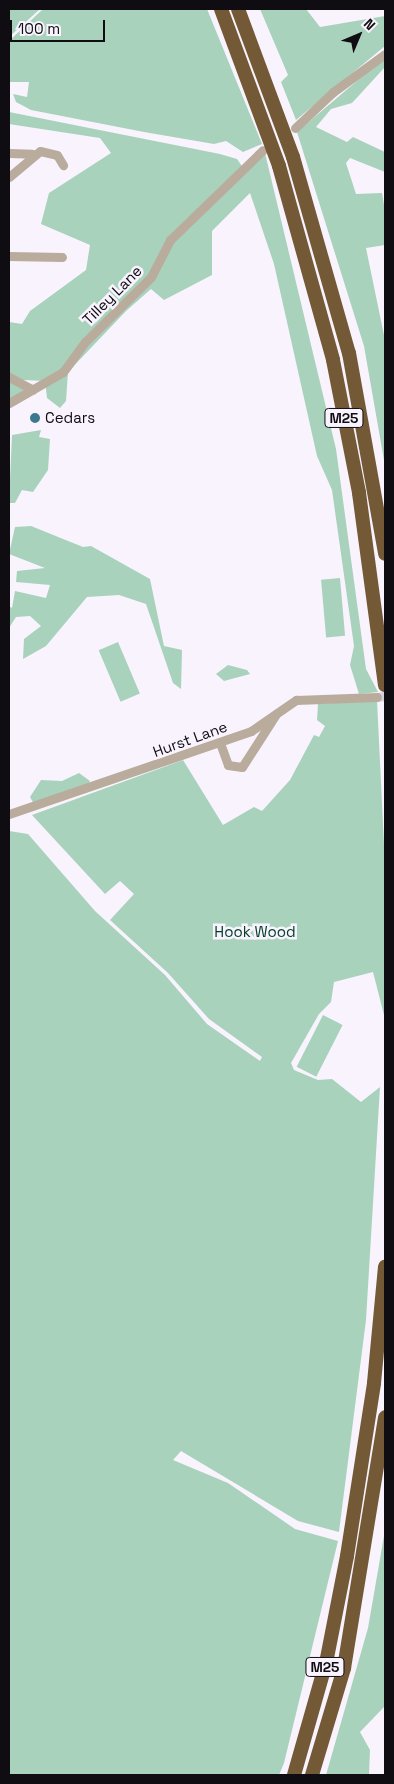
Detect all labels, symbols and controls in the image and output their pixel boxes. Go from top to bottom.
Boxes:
scale bar [12,10,108,42]
north arrow [334,10,384,60]
text: N [360,15,379,34]
text: 100 m [18,19,60,38]
street label: Tilley Lane [79,262,145,328]
road number: M25 [324,406,364,429]
place label: Cedars [45,409,95,427]
marker: Cedars [29,412,41,424]
street label: Hurst Lane [150,717,230,761]
park label: Hook Wood [214,923,296,941]
road number: M25 [305,1655,345,1678]

